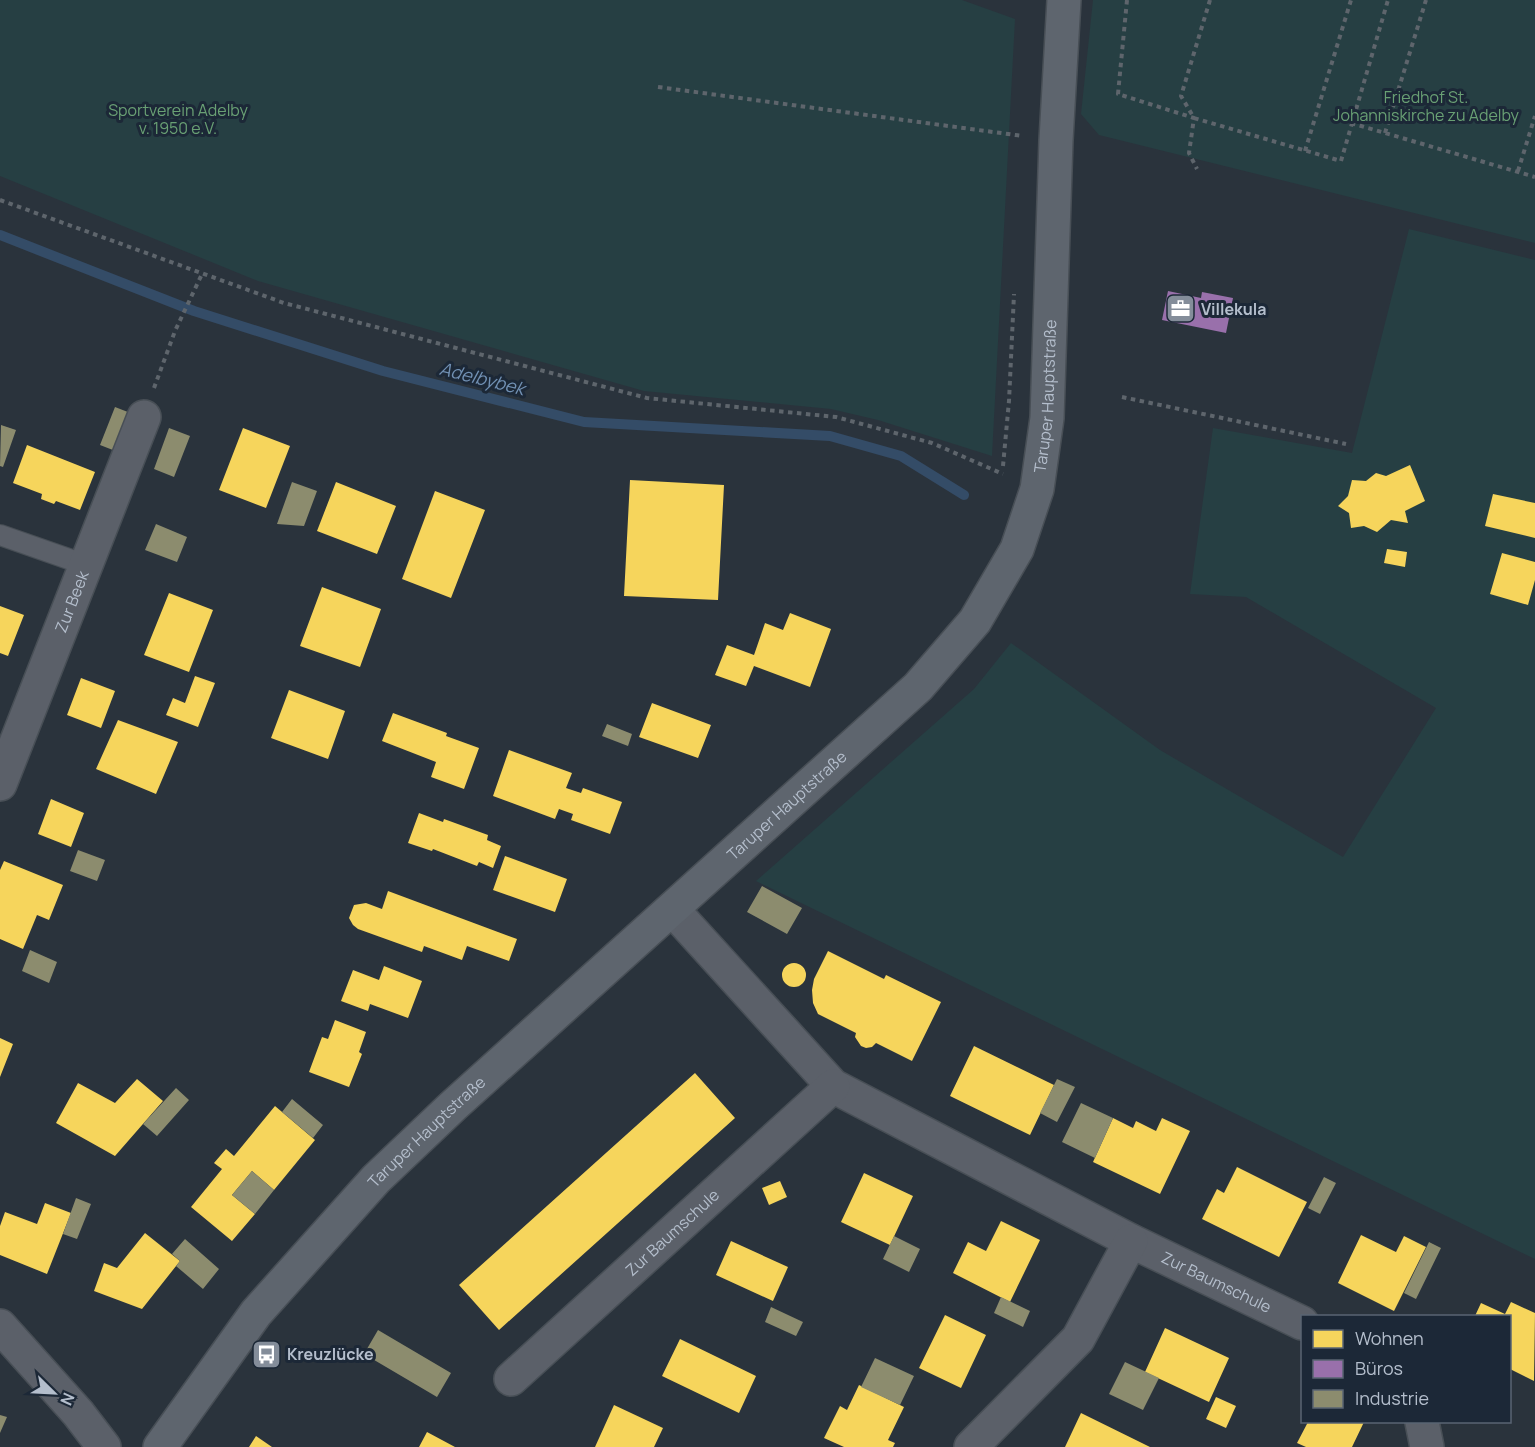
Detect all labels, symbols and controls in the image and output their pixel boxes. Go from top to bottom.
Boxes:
park label: Friedhof St. Johanniskirche zu Adelby [1333,86,1520,126]
park label: Sportverein Adelby v. 1950 e.V. [108,99,248,139]
office icon: Villekula [1164,293,1196,325]
place label: Villekula [1201,298,1266,320]
street label: Taruper Hauptstraße [1028,319,1061,474]
water label: Adelbybek [437,356,530,401]
street label: Zur Beek [50,566,94,636]
street label: Taruper Hauptstraße [722,746,851,865]
street label: Taruper Hauptstraße [363,1071,490,1192]
street label: Zur Baumschule [621,1184,724,1281]
street label: Zur Baumschule [1158,1246,1275,1318]
legend [1301,1315,1511,1423]
text: Wohnen [1355,1326,1424,1350]
bus stop icon: Kreuzlücke [250,1338,282,1370]
place label: Kreuzlücke [287,1343,374,1365]
text: Büros [1355,1356,1403,1380]
north arrow [24,1363,84,1423]
text: Industrie [1355,1386,1429,1410]
text: N [55,1389,80,1409]

